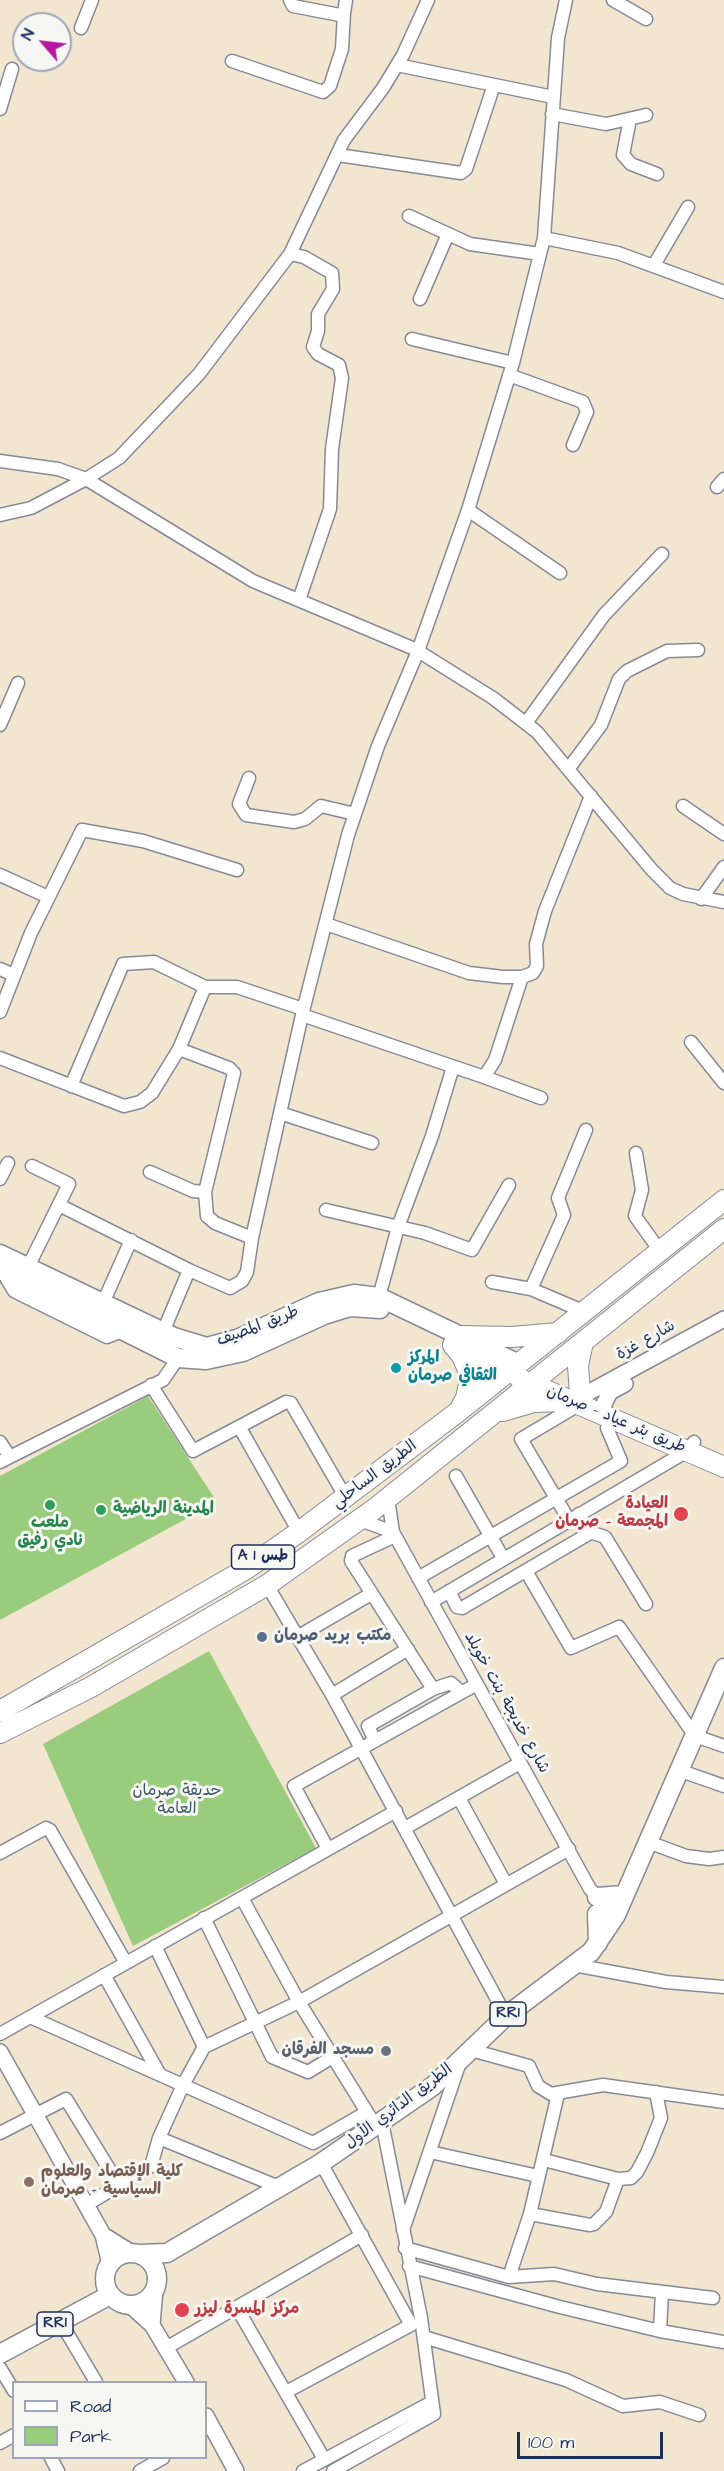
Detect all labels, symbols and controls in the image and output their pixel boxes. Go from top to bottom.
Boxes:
north arrow [12,12,72,72]
text: N [16,25,40,44]
street label: طريق المصيف [214,1303,302,1351]
street label: شارع غزة [613,1317,679,1365]
place label: المركز الثقافي صرمان [408,1349,497,1387]
marker: المركز الثقافي صرمان [389,1361,403,1375]
street label: طريق بئر عياد - صرمان [543,1382,689,1458]
street label: الطريق الساحلي [329,1437,421,1513]
place label: العيادة المجمعة - صرمان [555,1495,668,1533]
marker: ملعب نادي رفيق [43,1498,57,1512]
place label: المدينة الرياضية [113,1500,214,1520]
marker: المدينة الرياضية [94,1503,108,1517]
marker: العيادة المجمعة - صرمان [672,1505,690,1523]
place label: ملعب نادي رفيق [17,1514,83,1552]
road number: A 1 طس [232,1545,294,1569]
place label: مكتب بريد صرمان [274,1627,391,1647]
street label: شارع خديجة بنت خويلد [459,1629,553,1777]
marker: مكتب بريد صرمان [255,1630,269,1644]
park label: حديقة صرمان العامة [132,1782,222,1820]
road number: RR1 [490,2002,526,2026]
place label: مسجد الفرقان [282,2041,374,2061]
marker: مسجد الفرقان [379,2044,393,2058]
street label: الطريق الدائري الأول [341,2060,457,2154]
place label: كلية الإقتصاد والعلوم السياسية - صرمان [41,2163,183,2201]
marker: كلية الإقتصاد والعلوم السياسية - صرمان [22,2175,36,2189]
place label: مركز المسرة ليزر [195,2300,299,2320]
marker: مركز المسرة ليزر [173,2301,191,2319]
road number: RR1 [37,2312,73,2336]
legend [12,2381,207,2459]
text: Road [70,2394,111,2419]
scale bar [520,2420,666,2458]
text: Park [70,2424,112,2449]
text: 100 m [528,2430,574,2455]

